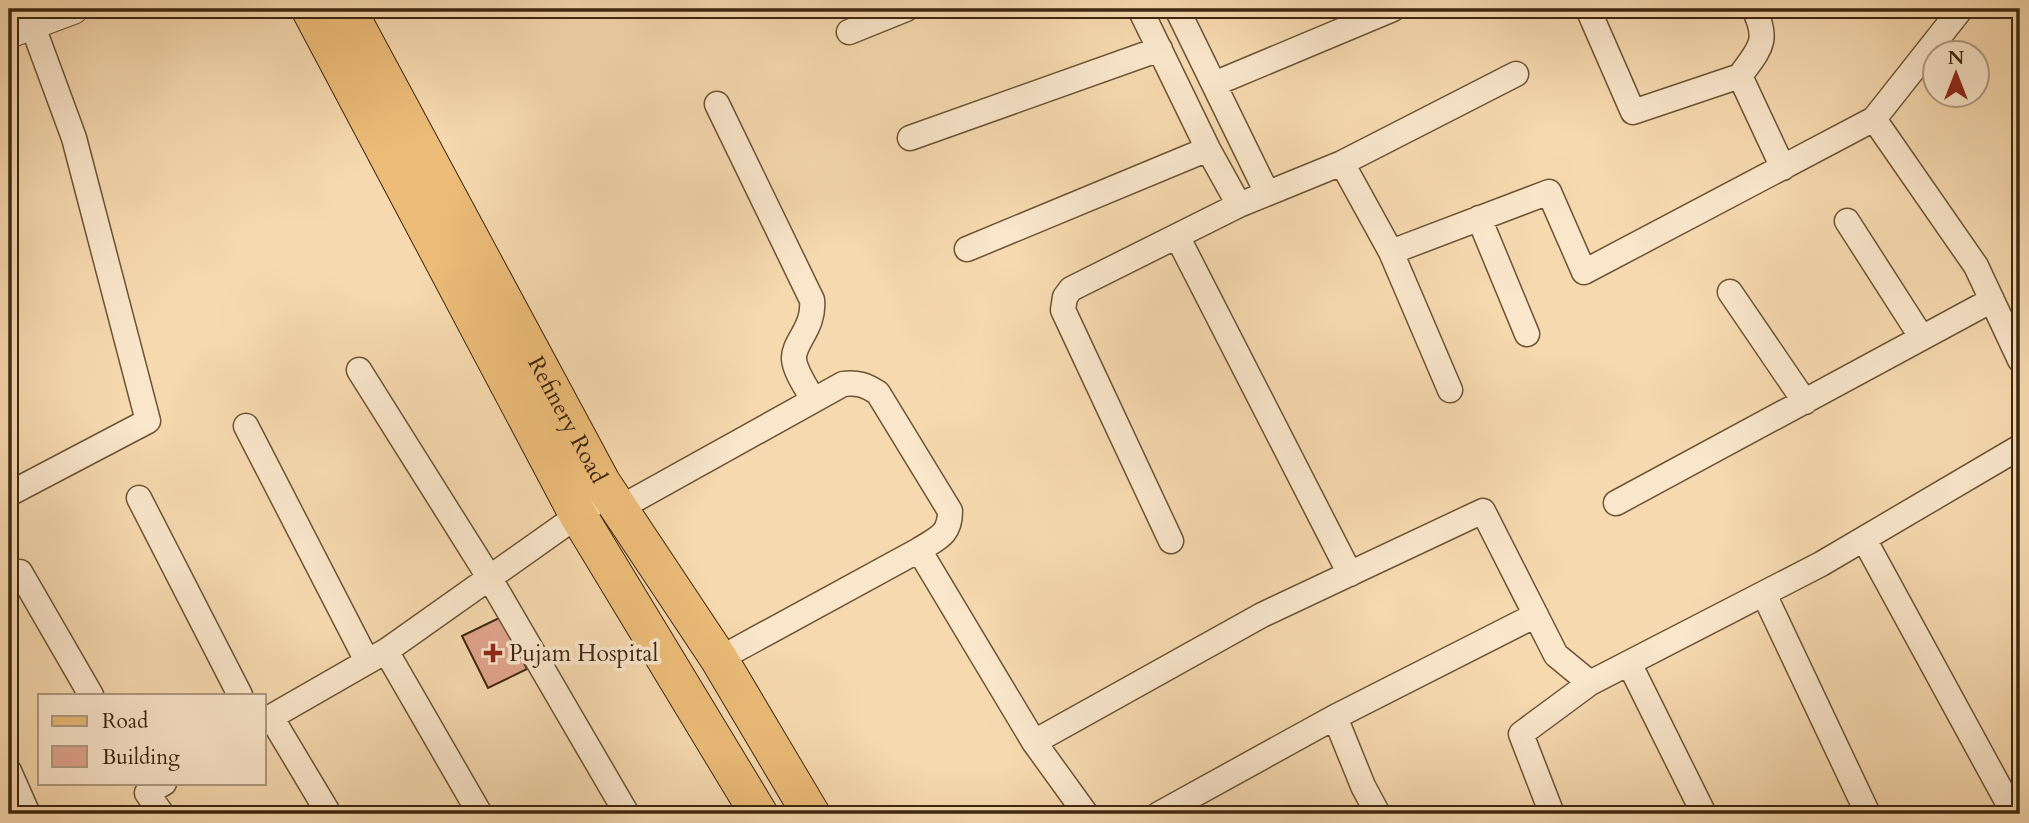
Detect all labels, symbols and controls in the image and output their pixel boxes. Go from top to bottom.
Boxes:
north arrow [1920,38,1990,108]
text: N [1948,45,1965,71]
street label: Refinery Road [521,350,615,489]
place label: Pujam Hospital [509,638,659,669]
marker: Pujam Hospital [483,643,503,663]
legend [38,694,266,784]
text: Road [102,707,148,736]
text: Building [102,743,180,772]

